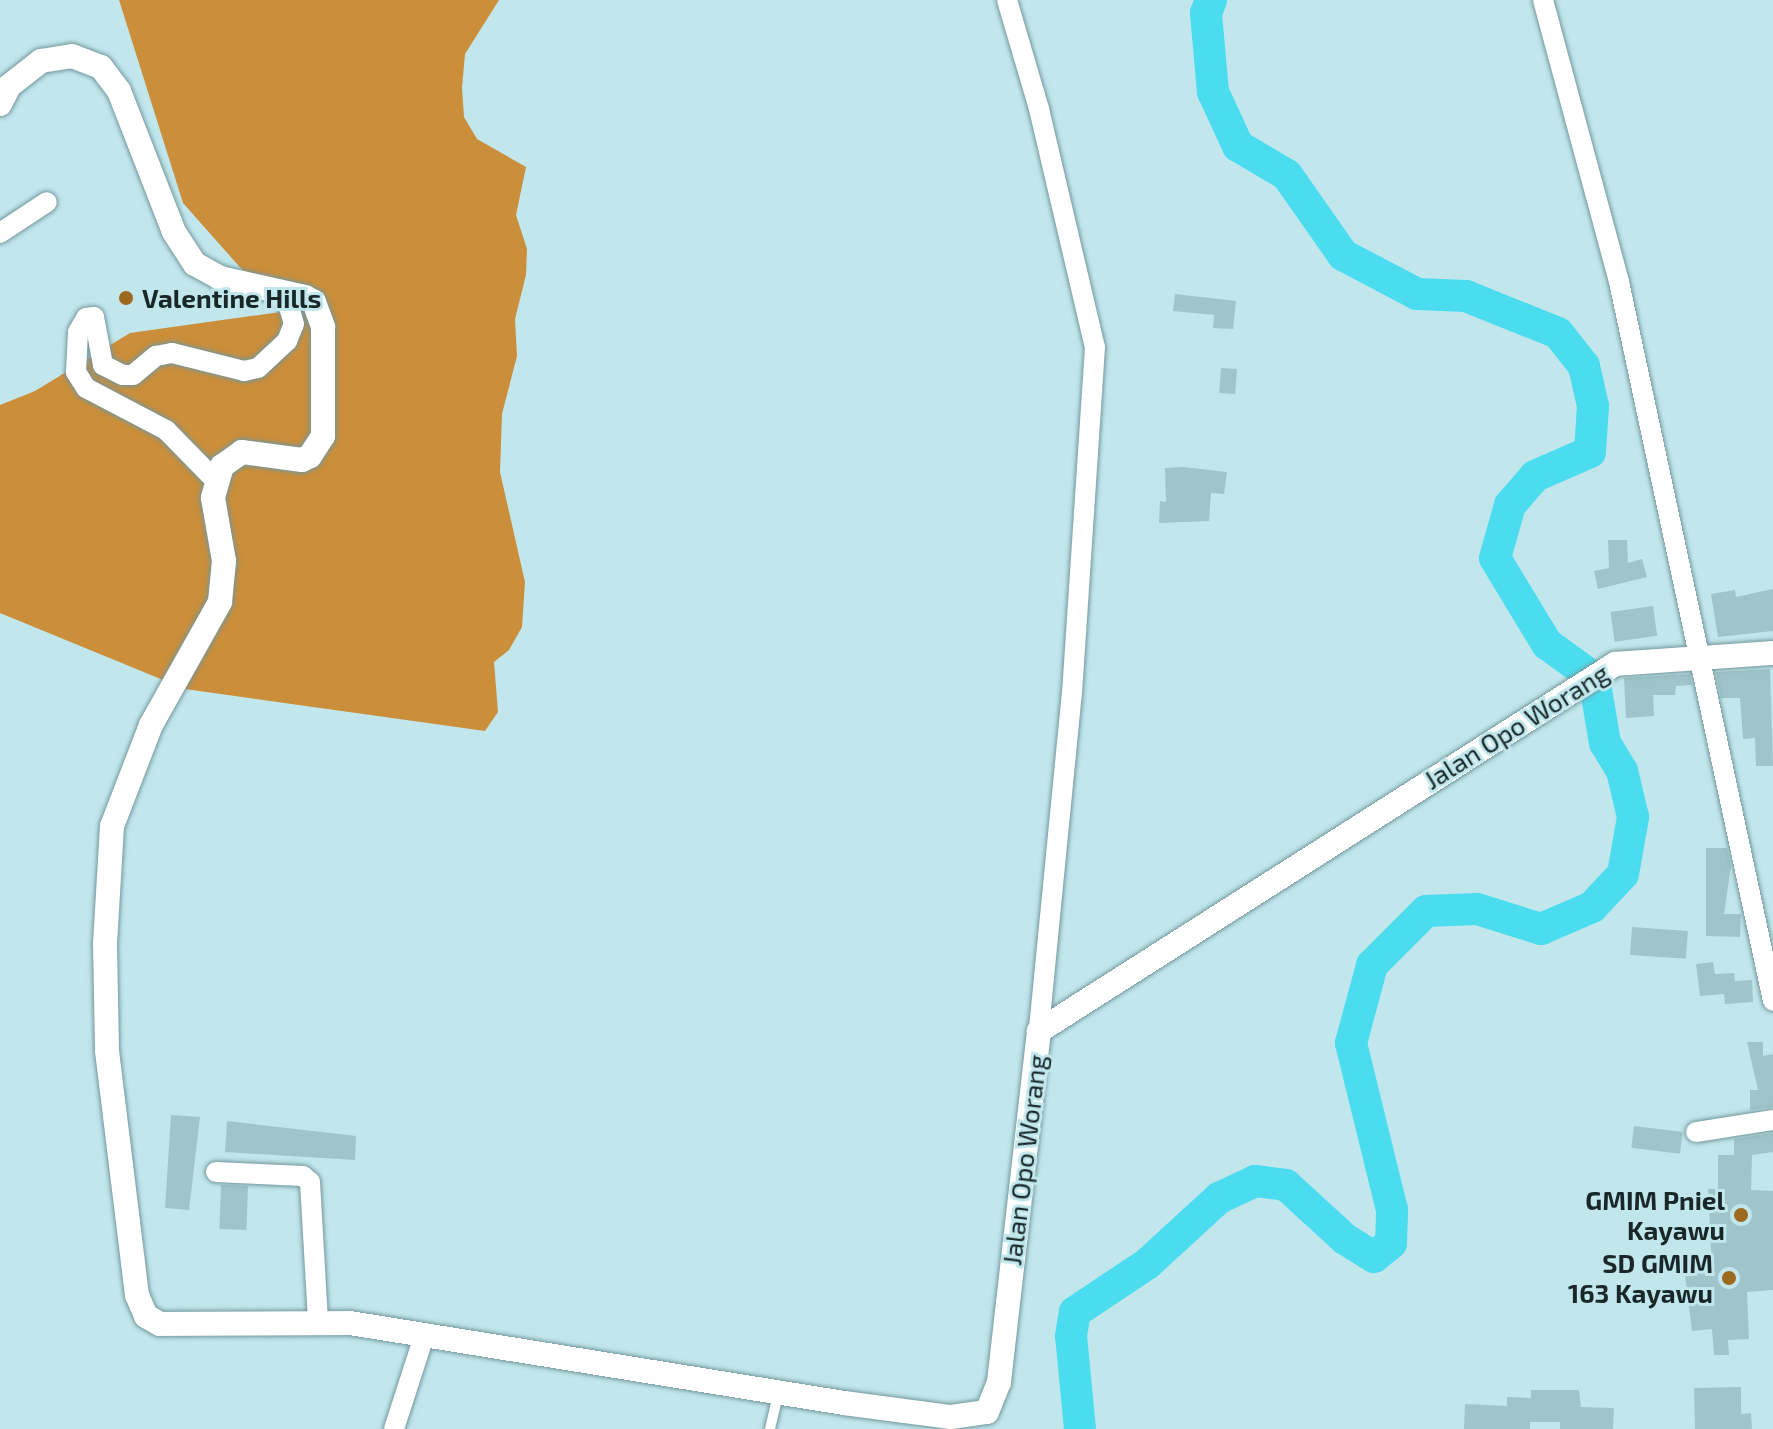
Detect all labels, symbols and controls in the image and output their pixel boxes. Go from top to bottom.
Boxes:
place label: Valentine Hills [142,282,321,314]
marker: Valentine Hills [117,289,135,307]
street label: Jalan Opo Worang [1418,657,1614,795]
street label: Jalan Opo Worang [996,1053,1052,1267]
place label: GMIM Pniel Kayawu [1585,1184,1725,1246]
marker: GMIM Pniel Kayawu [1732,1206,1750,1224]
place label: SD GMIM 163 Kayawu [1568,1247,1713,1308]
marker: SD GMIM 163 Kayawu [1720,1269,1738,1287]

